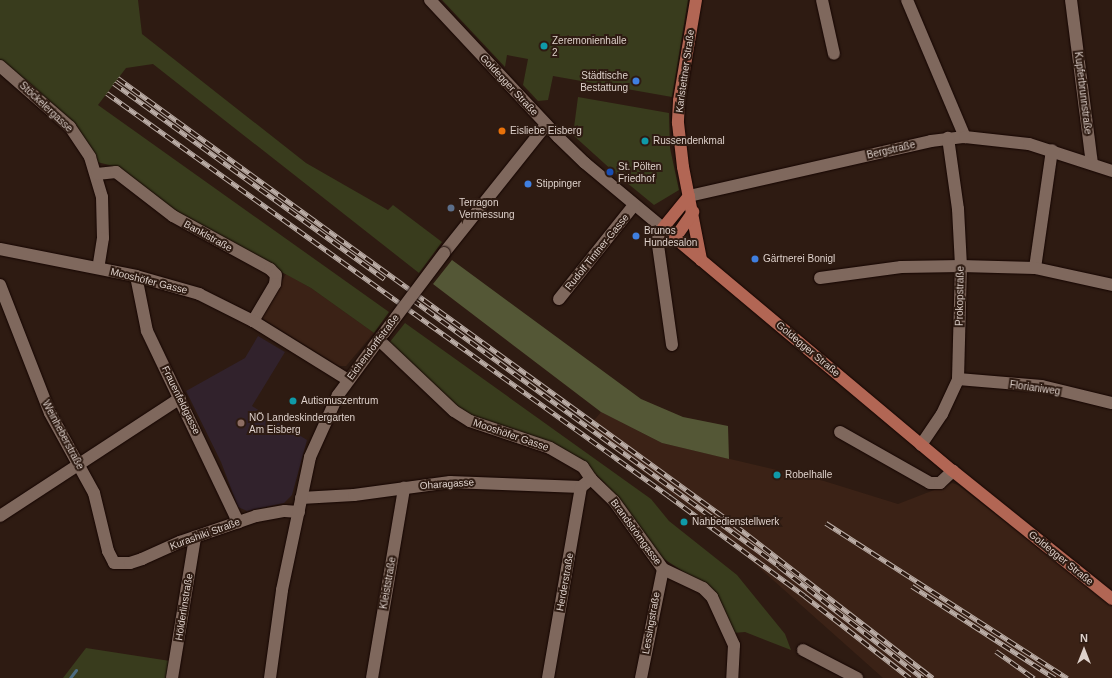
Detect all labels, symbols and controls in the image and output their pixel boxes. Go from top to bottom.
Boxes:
street label: Karlstettner Straße [673,29,697,113]
place label: Zeremonienhalle 2 [552,34,626,58]
marker: Zeremonienhalle 2 [539,41,549,51]
street label: Kupferbrunnstraße [1072,51,1094,135]
street label: Goldegger Straße [478,52,540,118]
place label: Städtische Bestattung [580,69,628,92]
marker: Städtische Bestattung [631,76,641,86]
street label: Stöckelergasse [17,79,75,135]
place label: Eisliebe Eisberg [510,125,582,137]
marker: Eisliebe Eisberg [497,126,507,136]
place label: Russendenkmal [653,135,725,147]
marker: Russendenkmal [640,136,650,146]
street label: Bergstraße [866,139,916,161]
place label: St. Pölten Friedhof [618,160,661,184]
marker: St. Pölten Friedhof [605,167,615,177]
place label: Stippinger [536,178,581,190]
marker: Stippinger [523,179,533,189]
place label: Terragon Vermessung [459,196,515,220]
marker: Terragon Vermessung [446,203,456,213]
street label: Rudolf Tintner-Gasse [563,211,631,293]
street label: Banklstraße [182,218,234,254]
place label: Brunos Hundesalon [644,224,697,248]
marker: Brunos Hundesalon [631,231,641,241]
place label: Gärtnerei Bonigl [763,253,835,265]
marker: Gärtnerei Bonigl [750,254,760,264]
street label: Mooshöfer Gasse [109,266,189,296]
street label: Prokopstraße [953,266,967,326]
street label: Eichendorffstraße [345,312,401,382]
street label: Goldegger Straße [774,319,842,379]
street label: Frauenfeldgasse [159,364,203,436]
street label: Florianiweg [1009,379,1061,397]
place label: Autismuszentrum [301,395,378,407]
marker: Autismuszentrum [288,396,298,406]
street label: Weinheberstraße [40,398,86,472]
place label: NÖ Landeskindergarten Am Eisberg [249,411,355,434]
street label: Mooshöfer Gasse [472,416,550,454]
marker: NÖ Landeskindergarten Am Eisberg [236,418,246,428]
place label: Robelhalle [785,469,832,481]
marker: Robelhalle [772,470,782,480]
street label: Oharagasse [419,476,475,492]
street label: Brandströmgasse [608,497,664,567]
street label: Kurashiki Straße [168,516,242,552]
place label: Nahbedienstellwerk [692,516,779,528]
marker: Nahbedienstellwerk [679,517,689,527]
street label: Goldegger Straße [1026,528,1096,588]
street label: Herderstraße [554,552,576,612]
street label: Kleiststraße [378,556,398,610]
street label: Hölderlinstraße [173,573,195,641]
street label: Lessingstraße [640,591,662,655]
north arrow [1064,630,1104,670]
text: N [1080,632,1088,644]

